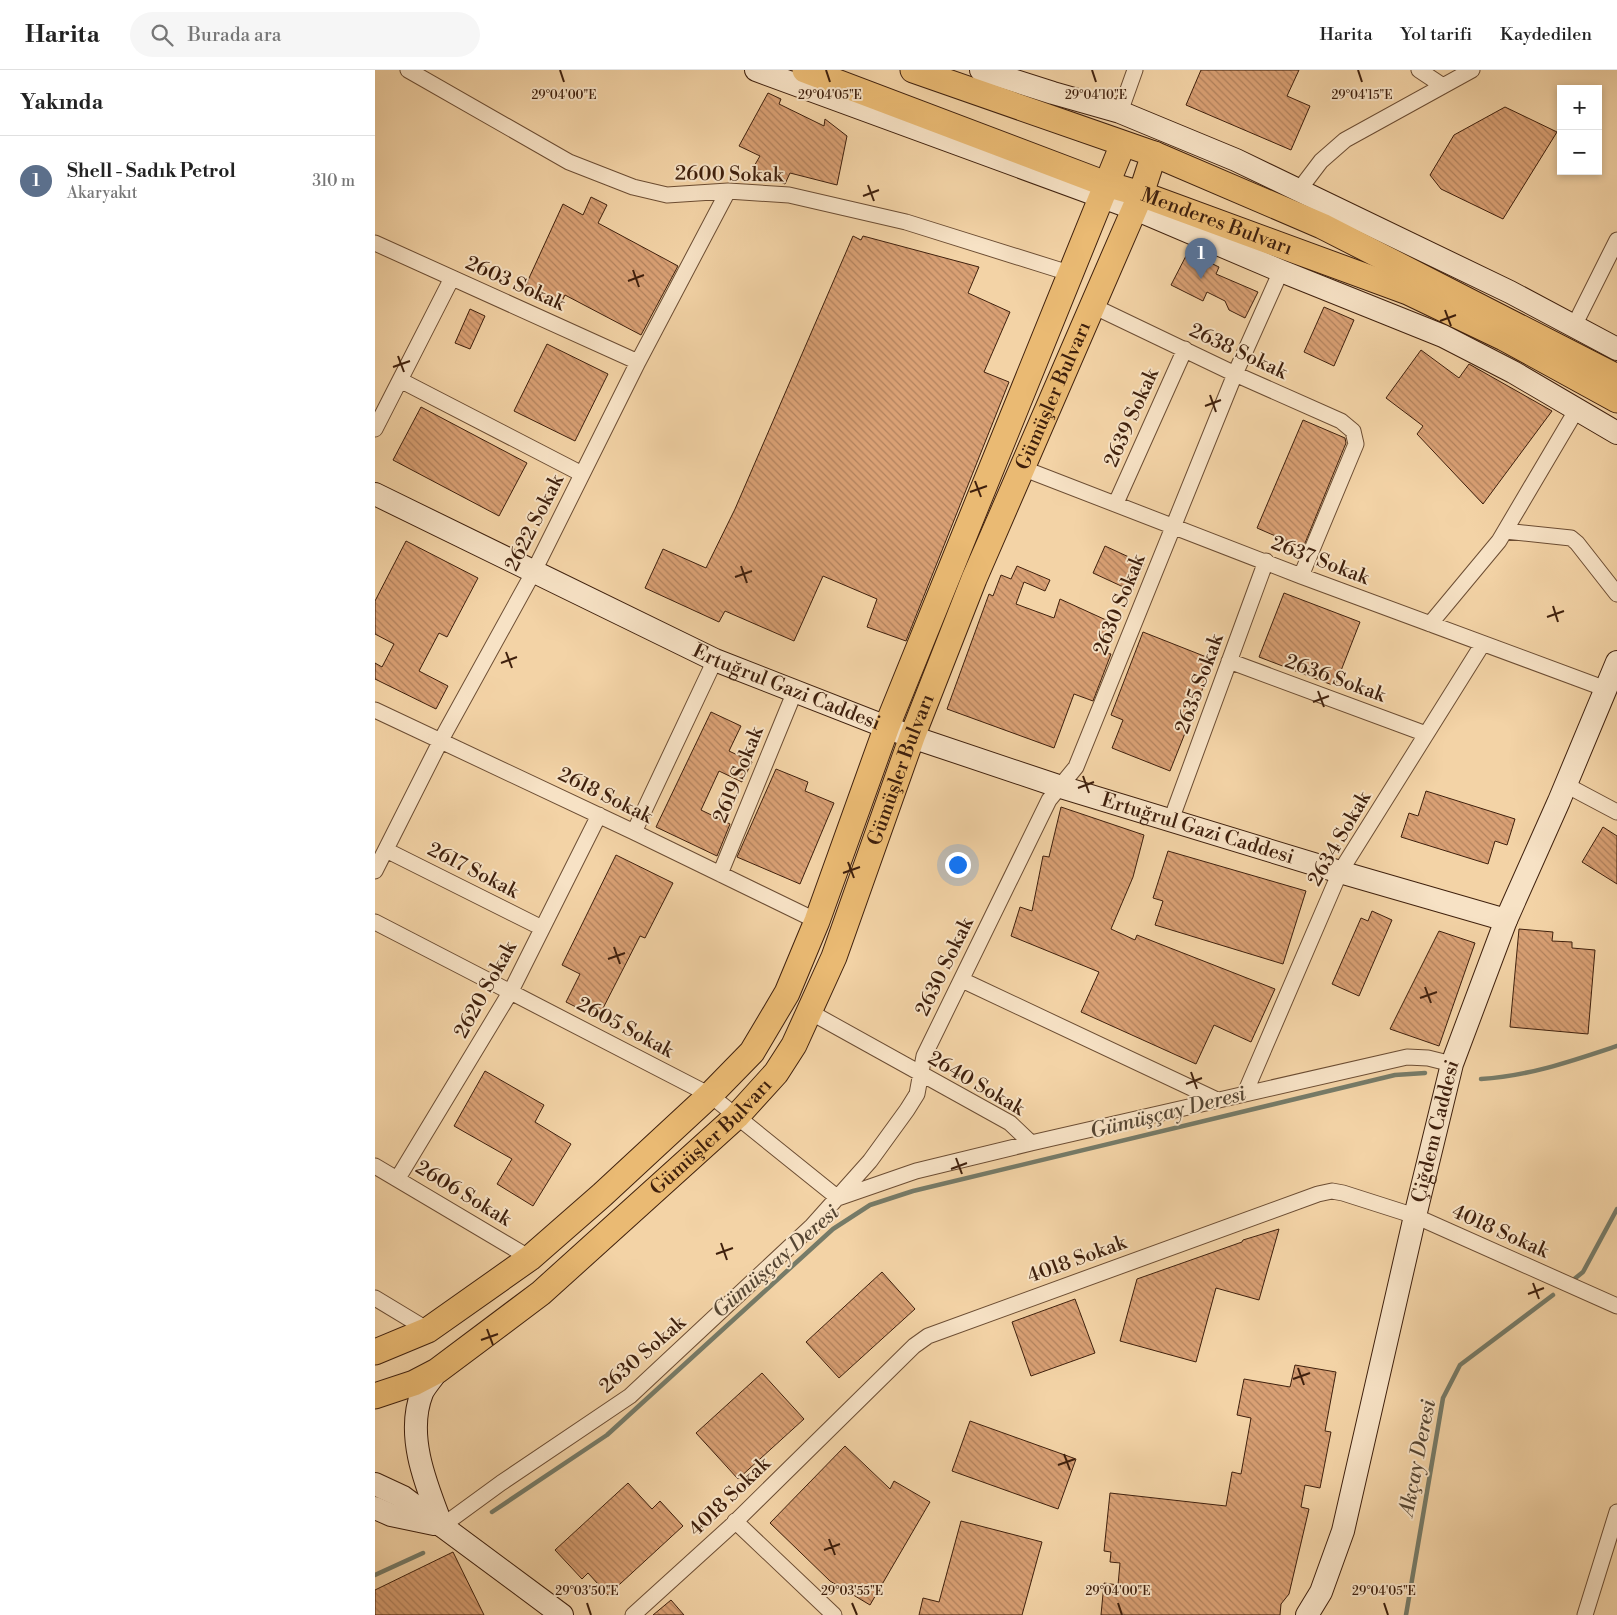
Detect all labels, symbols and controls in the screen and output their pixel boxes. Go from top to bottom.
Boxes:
search box [130,12,480,57]
text: Harita [25,20,100,50]
icon: search [148,21,176,49]
text: Burada ara [188,23,281,47]
text: Harita [1320,23,1373,46]
text: Yol tarifi [1401,23,1472,46]
text: Kaydedilen [1500,23,1592,46]
map controls [1557,85,1602,175]
button: + [1557,85,1602,130]
text: 29°04'00"E [531,88,597,103]
text: 29°04'05"E [798,88,862,103]
text: 29°04'10"E [1065,88,1127,103]
text: 29°04'15"E [1331,88,1393,103]
text: Yakında [20,90,103,116]
button: − [1557,130,1602,175]
text: Shell - Sadık Petrol [67,159,236,183]
street label: 2600 Sokak [675,162,785,188]
text: 1 [32,171,40,191]
text: 310 m [312,171,355,191]
text: Akaryakıt [67,183,138,203]
street label: Menderes Bulvarı [1138,183,1296,261]
pin: 1 [1185,238,1217,279]
street label: 2603 Sokak [461,251,570,318]
street label: Gümüşler Bulvarı [1010,317,1097,474]
street label: 2638 Sokak [1185,318,1292,386]
street label: 2639 Sokak [1099,363,1165,471]
street label: 2622 Sokak [500,469,571,575]
street label: 2637 Sokak [1268,531,1374,592]
street label: 2630 Sokak [1088,550,1152,659]
street label: 2635 Sokak [1170,629,1230,737]
street label: Ertuğrul Gazi Caddesi [688,638,885,736]
street label: 2636 Sokak [1281,649,1390,709]
street label: Gümüşler Bulvarı [862,690,940,849]
street label: 2619 Sokak [708,722,770,827]
street label: 2618 Sokak [554,762,658,830]
street label: 2634 Sokak [1303,786,1378,891]
street label: Ertuğrul Gazi Caddesi [1098,788,1298,870]
street label: 2617 Sokak [423,837,524,905]
your location [945,852,971,878]
street label: 2630 Sokak [910,912,980,1020]
street label: 2620 Sokak [449,936,524,1043]
street label: 2605 Sokak [572,992,679,1065]
street label: 2640 Sokak [923,1046,1030,1122]
street label: Çiğdem Caddesi [1406,1056,1465,1205]
street label: Gümüşler Bulvarı [645,1073,778,1201]
water label: Gümüşçay Deresi [1087,1081,1249,1145]
street label: 2606 Sokak [411,1156,517,1233]
water label: Gümüşçay Deresi [707,1200,845,1324]
street label: 4018 Sokak [1448,1200,1554,1265]
street label: 4018 Sokak [1024,1230,1131,1289]
street label: 2630 Sokak [595,1310,692,1399]
water label: Akçay Deresi [1394,1397,1442,1520]
street label: 4018 Sokak [684,1451,777,1542]
text: 29°03'50"E [555,1584,619,1599]
text: 29°03'55"E [821,1584,883,1599]
text: 29°04'00"E [1085,1584,1151,1599]
text: 29°04'05"E [1352,1584,1416,1599]

